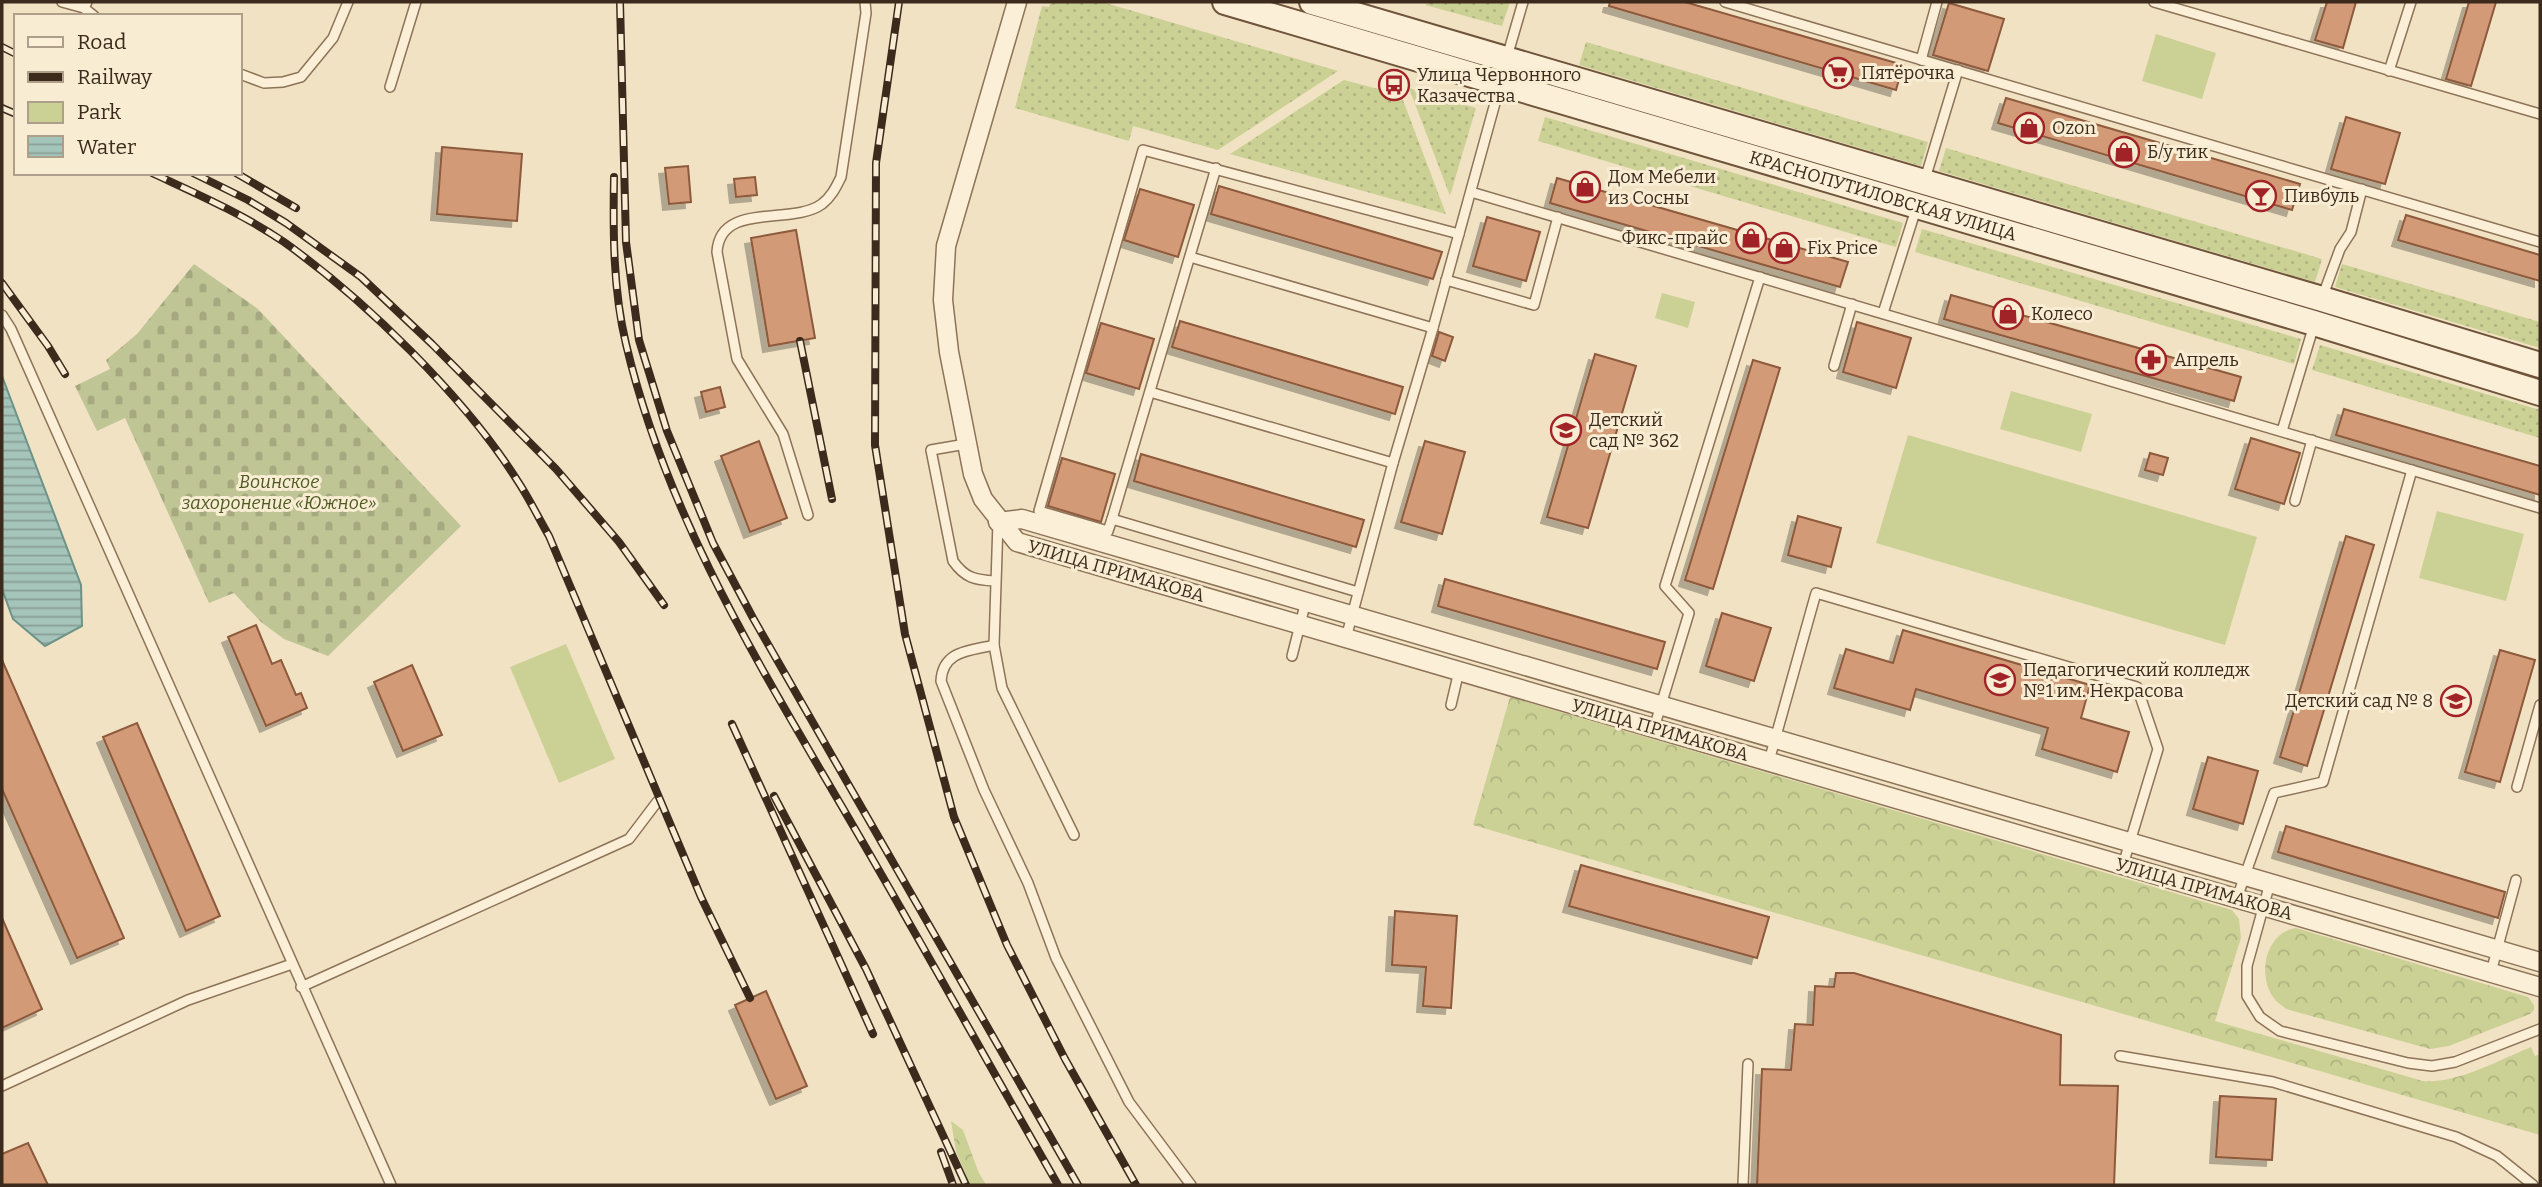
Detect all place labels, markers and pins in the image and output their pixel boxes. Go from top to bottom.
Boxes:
supermarket icon: Пятёрочка [1821,56,1855,90]
place label: Пятёрочка [1861,62,1955,84]
place label: Улица Червонного Казачества [1417,64,1581,107]
bus stop icon: Улица Червонного Казачества [1377,68,1411,102]
shop icon: Ozon [2012,111,2046,145]
place label: Ozon [2052,117,2096,139]
shop icon: Б/у тик [2107,135,2141,169]
place label: Б/у тик [2147,141,2208,163]
place label: Дом Мебели из Сосны [1608,166,1716,209]
shop icon: Дом Мебели из Сосны [1568,170,1602,204]
bar icon: Пивбуль [2244,179,2278,213]
place label: Пивбуль [2284,185,2359,207]
shop icon: Фикс-прайс [1734,221,1768,255]
place label: Фикс-прайс [1621,227,1728,249]
shop icon: Fix Price [1767,231,1801,265]
place label: Fix Price [1807,237,1878,259]
shop icon: Колесо [1991,297,2025,331]
place label: Колесо [2031,303,2093,325]
pharmacy icon: Апрель [2134,343,2168,377]
place label: Апрель [2174,349,2238,371]
place label: Детский сад № 362 [1589,409,1679,452]
school or university icon: Детский сад № 362 [1549,413,1583,447]
place label: Педагогический колледж №1 им. Некрасова [2023,659,2250,702]
school or university icon: Педагогический колледж №1 им. Некрасова [1983,663,2017,697]
school or university icon: Детский сад № 8 [2439,684,2473,718]
place label: Детский сад № 8 [2285,690,2433,712]

